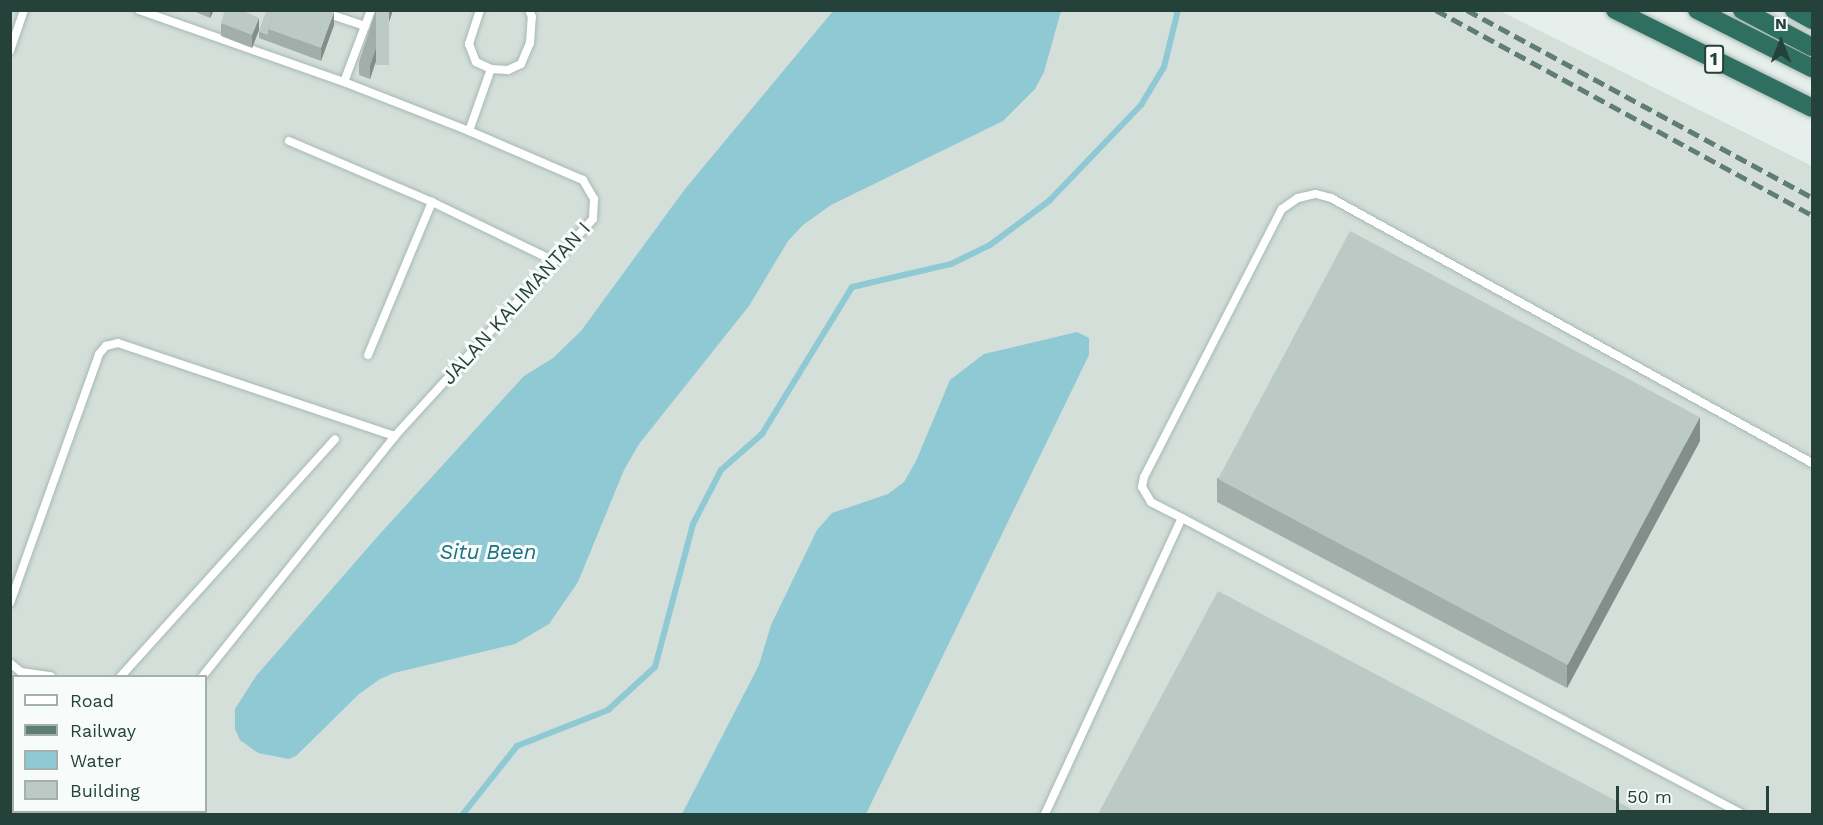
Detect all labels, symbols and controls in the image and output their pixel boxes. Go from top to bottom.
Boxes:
north arrow [1751,12,1811,72]
text: N [1775,14,1787,33]
road number: 1 [1704,44,1724,74]
street label: JALAN KALIMANTAN I [437,217,595,389]
water label: Situ Been [440,539,536,565]
legend [12,675,207,813]
text: Road [70,690,114,711]
text: Railway [70,720,136,741]
text: Water [70,750,122,771]
scale bar [1619,774,1772,812]
text: Building [70,780,140,801]
text: 50 m [1627,786,1672,807]

